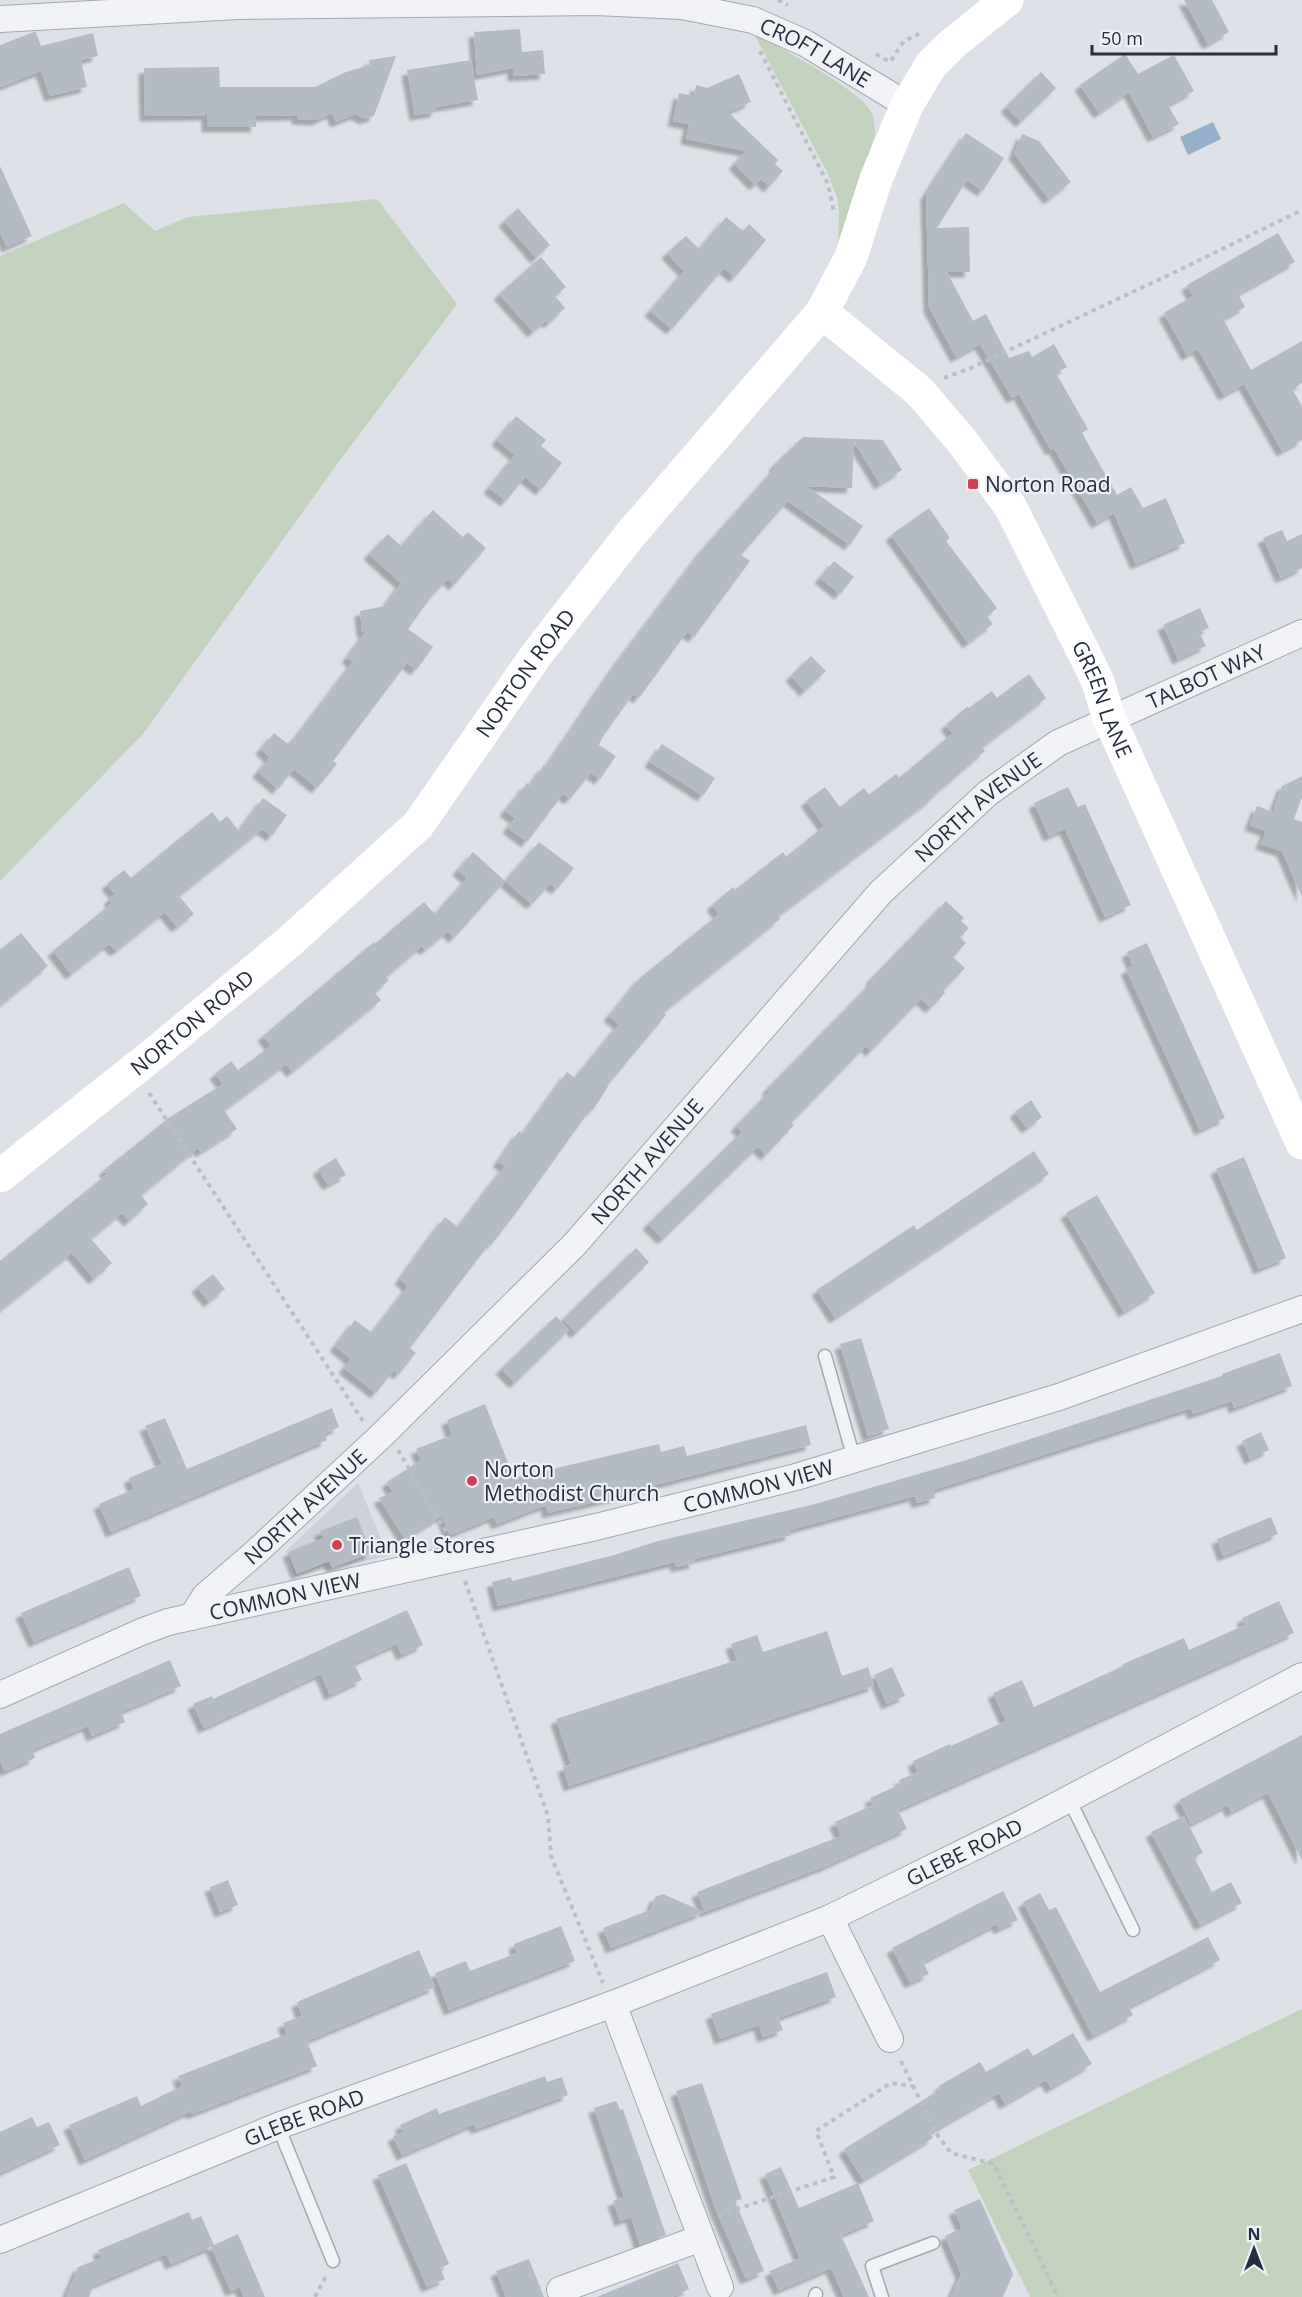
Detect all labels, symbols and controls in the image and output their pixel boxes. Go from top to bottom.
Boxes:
street label: CROFT LANE [756,11,876,94]
scale bar [1092,18,1276,56]
text: 50 m [1101,26,1143,50]
place label: Norton Road [985,470,1111,498]
marker: Norton Road [966,477,980,491]
street label: NORTON ROAD [469,603,581,743]
street label: GREEN LANE [1066,635,1139,762]
street label: TALBOT WAY [1142,637,1270,715]
street label: NORTH AVENUE [908,745,1047,868]
street label: NORTON ROAD [124,963,260,1081]
street label: NORTH AVENUE [584,1093,709,1230]
street label: NORTH AVENUE [238,1443,373,1571]
street label: COMMON VIEW [680,1452,837,1519]
place label: Norton Methodist Church [484,1455,659,1507]
marker: Norton Methodist Church [465,1474,479,1488]
place label: Triangle Stores [349,1531,495,1559]
marker: Triangle Stores [330,1538,344,1552]
street label: COMMON VIEW [207,1566,364,1626]
street label: GLEBE ROAD [901,1811,1027,1892]
street label: GLEBE ROAD [240,2082,368,2153]
north arrow [1224,2219,1284,2279]
text: N [1247,2223,1261,2245]

